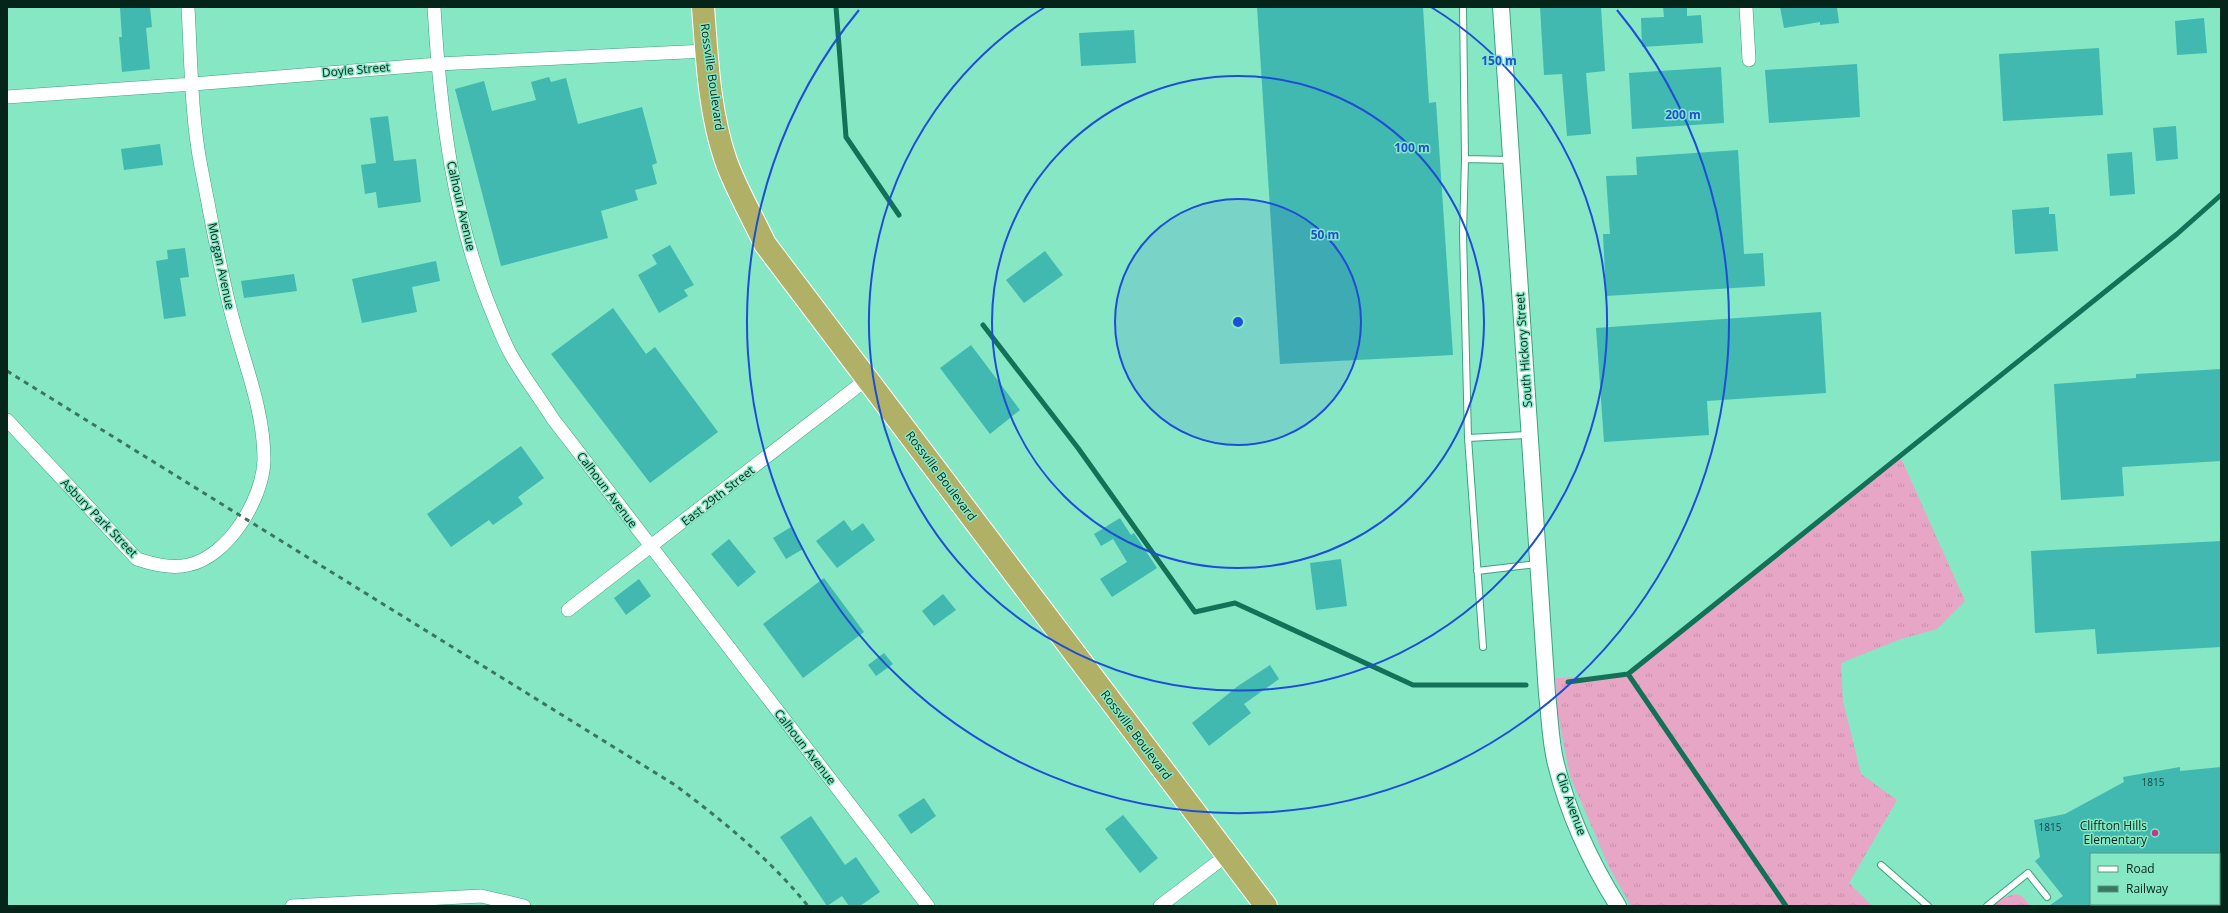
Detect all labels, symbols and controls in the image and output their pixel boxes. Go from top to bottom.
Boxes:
street label: Rossville Boulevard [697,22,728,132]
text: 150 m [1481,52,1517,69]
street label: Doyle Street [321,58,391,81]
text: 200 m [1665,106,1701,123]
text: 100 m [1394,139,1430,156]
street label: Calhoun Avenue [443,159,480,253]
street label: Morgan Avenue [204,221,239,311]
text: 50 m [1311,226,1339,243]
street label: South Hickory Street [1511,292,1536,408]
centre of rings [1231,315,1245,329]
street label: Rossville Boulevard [902,427,981,524]
street label: Calhoun Avenue [573,448,642,532]
street label: East 29th Street [678,462,758,530]
street label: Asbury Park Street [57,474,142,561]
street label: Rossville Boulevard [1097,686,1176,783]
street label: Calhoun Avenue [771,705,840,788]
street label: Clio Avenue [1552,770,1591,838]
house number: 1815 [2142,775,2165,789]
place label: Cliffton Hills Elementary [2080,817,2148,848]
house number: 1815 [2039,820,2062,834]
marker: Cliffton Hills Elementary [2150,828,2160,838]
legend [2090,853,2220,905]
text: Road [2126,860,2155,877]
text: Railway [2126,880,2169,897]

